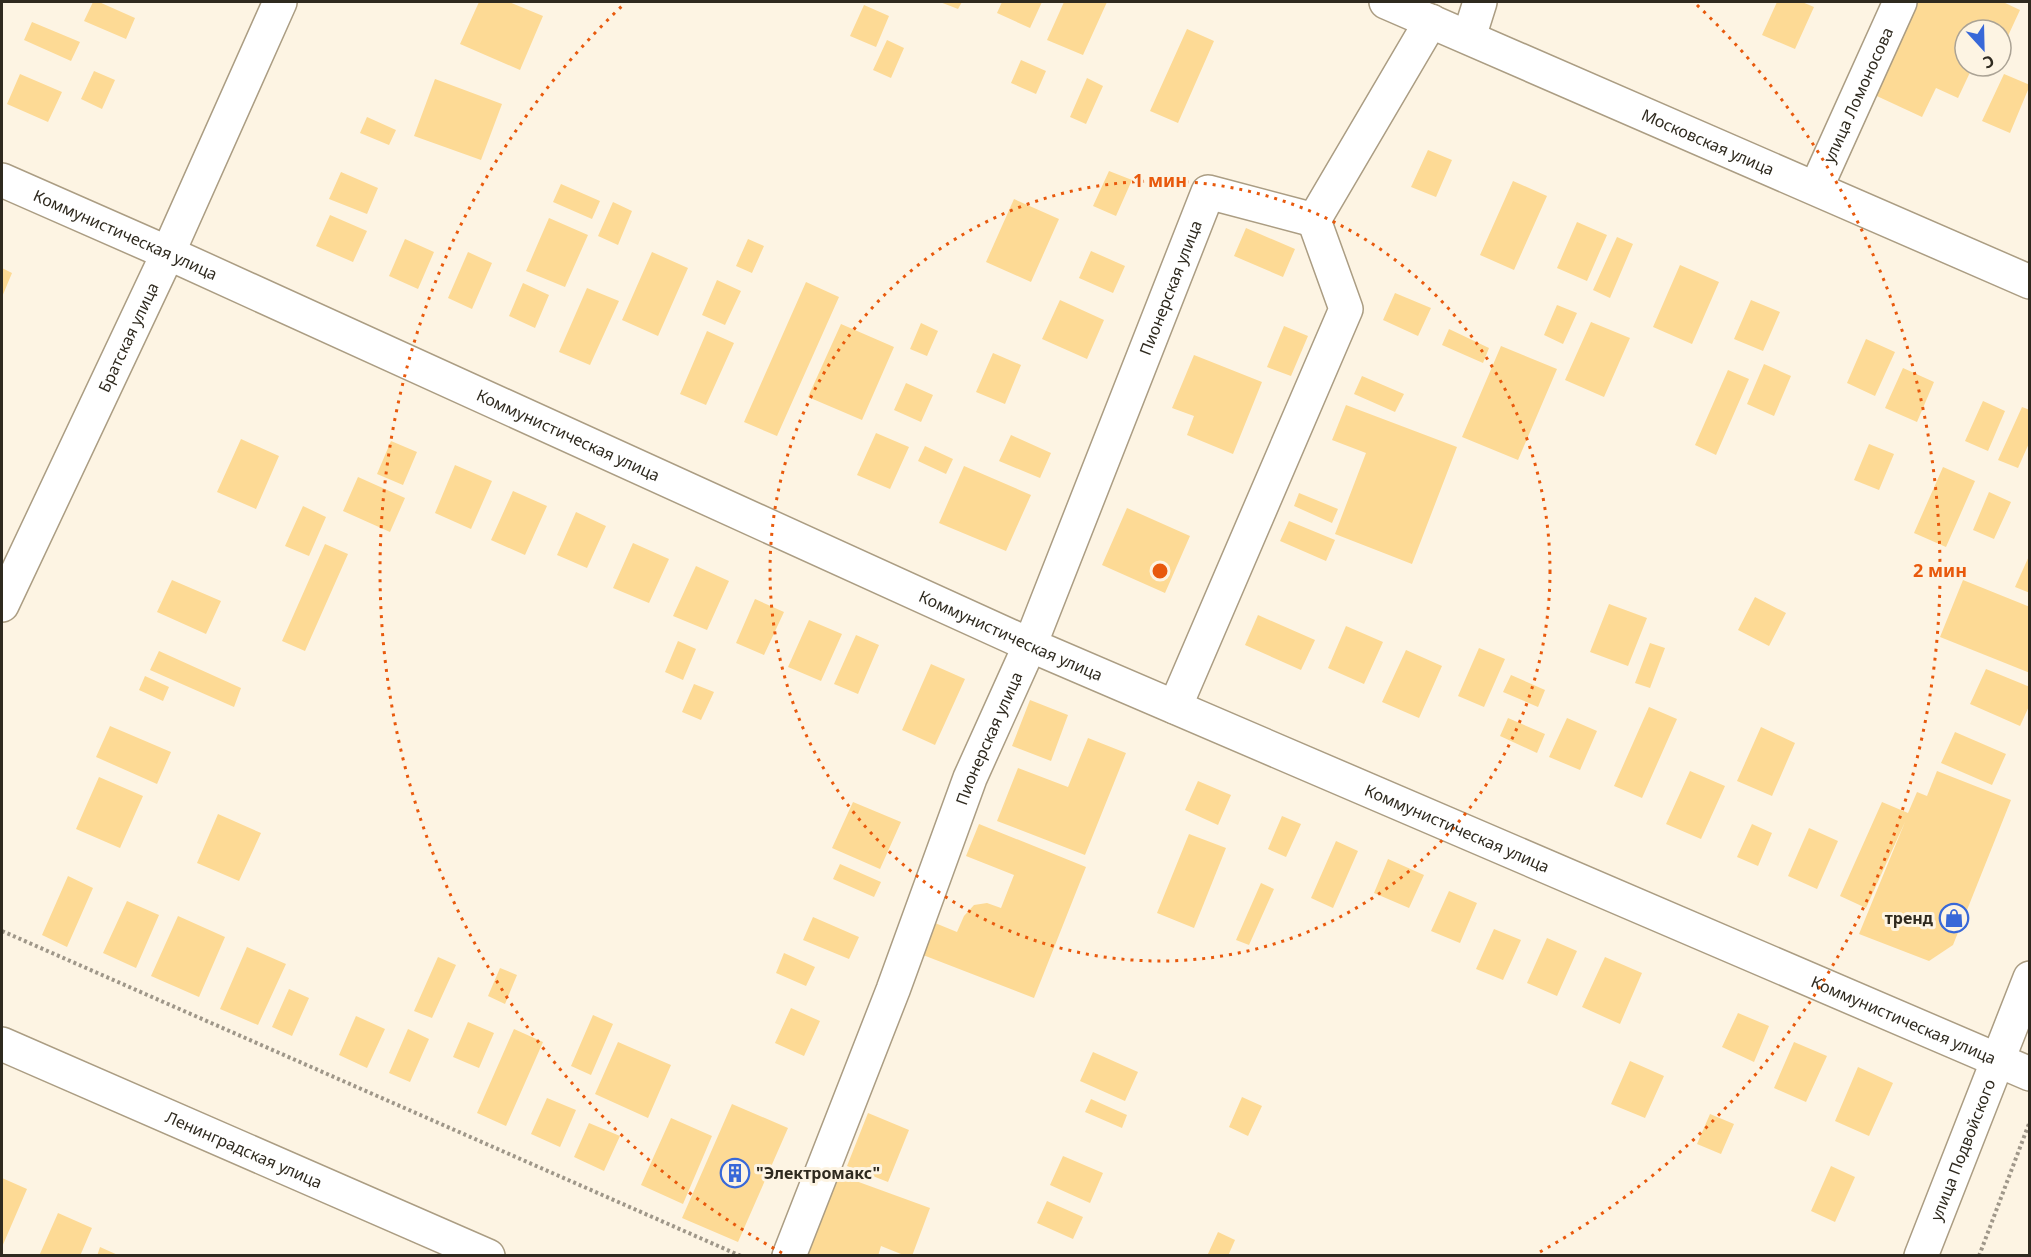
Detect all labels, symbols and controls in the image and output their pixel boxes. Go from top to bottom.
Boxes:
north arrow [1953,18,2013,78]
street label: улица Ломоносова [1818,24,1898,166]
text: С [1980,50,1998,74]
street label: Московская улица [1638,103,1778,180]
text: 1 мин [1133,168,1187,192]
street label: Коммунистическая улица [30,184,221,285]
street label: Пионерская улица [1134,217,1207,358]
street label: Братская улица [93,279,164,396]
street label: Коммунистическая улица [473,384,663,486]
text: 2 мин [1913,558,1967,582]
centre of rings [1150,561,1170,581]
street label: Коммунистическая улица [915,585,1106,686]
street label: Пионерская улица [950,668,1028,808]
street label: Коммунистическая улица [1361,779,1553,878]
shop icon: тренд [1938,902,1970,934]
place label: тренд [1885,907,1934,929]
street label: Коммунистическая улица [1808,970,2000,1069]
street label: улица Подвойского [1925,1076,2000,1224]
street label: Ленинградская улица [162,1106,326,1193]
building icon: "Электромакс" [719,1157,751,1189]
place label: "Электромакс" [756,1162,880,1184]

